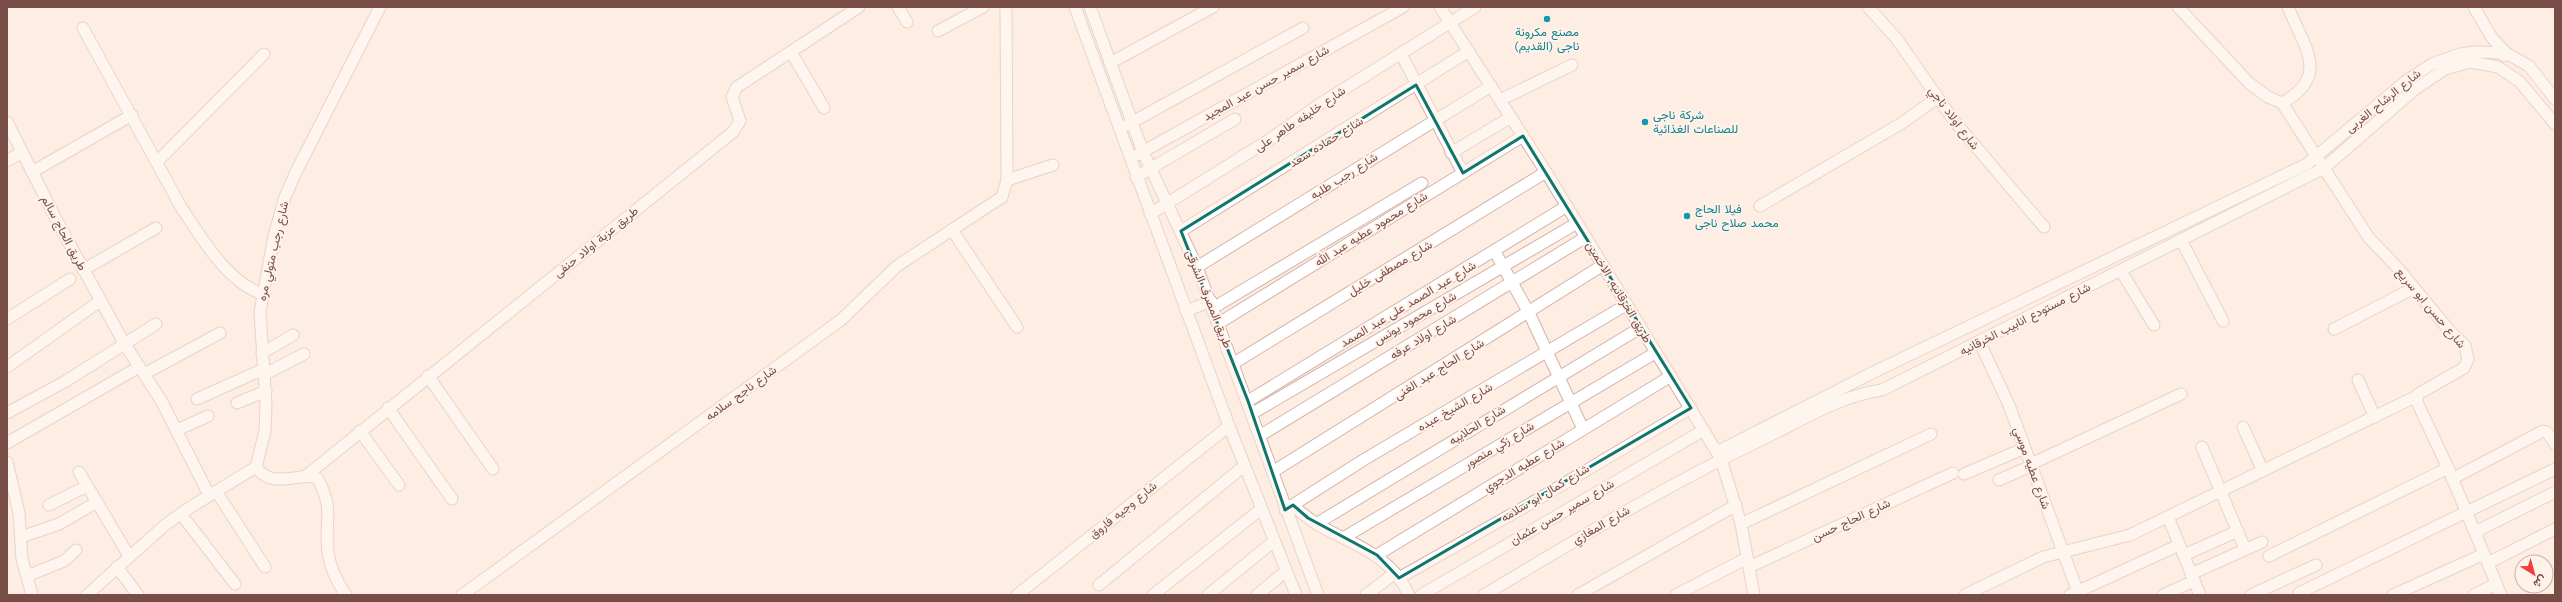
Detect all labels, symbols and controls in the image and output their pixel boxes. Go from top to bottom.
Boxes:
marker: مصنع مكرونة ناجى (القديم) [1542,14,1552,24]
place label: مصنع مكرونة ناجى (القديم) [1515,25,1579,54]
street label: شارع سمير حسن عبد المجيد [1201,42,1332,125]
street label: شارع الرشاح الغربى [2343,66,2425,137]
street label: شارع خليفه طاهر على [1252,83,1349,156]
street label: شارع اولاد ناجي [1923,84,1982,154]
place label: شركة ناجى للصناعات الغذائية [1653,108,1738,136]
street label: شارع حماده سعد [1286,114,1367,172]
marker: شركة ناجى للصناعات الغذائية [1640,117,1650,127]
street label: شارع رجب طلبه [1308,150,1381,204]
street label: شارع محمود عطيه عبد الله [1312,189,1431,271]
street label: طريق الحاج سالم [37,193,90,274]
street label: شارع رجب متولي مره [255,200,294,303]
place label: فيلا الحاج محمد صلاح ناجى [1695,202,1779,232]
street label: طريق عزبة اولاد حنفى [551,204,642,281]
marker: فيلا الحاج محمد صلاح ناجى [1682,211,1692,221]
street label: شارع مصطفى خليل [1345,237,1436,300]
street label: طريق الخرقانيه, الاخمين [1582,239,1655,346]
street label: طريق المصرف الشرقى [1182,248,1235,351]
street label: شارع عبد الصمد على عبد الصمد [1338,258,1479,352]
street label: شارع حسن ابو سريع [2392,265,2469,352]
street label: شارع مستودع انابيب الخرقانيه [1957,280,2094,360]
street label: شارع محمود يونس [1371,289,1460,349]
street label: شارع اولاد عرفه [1387,312,1460,364]
street label: شارع الحاج عبد الغنى [1391,336,1488,404]
street label: شارع ناجح سلامه [703,363,780,425]
street label: شارع الشيخ عبده [1415,380,1496,436]
street label: شارع الحلايبه [1446,402,1509,450]
street label: شارع زكي منصور [1461,419,1538,474]
street label: شارع عطيه موسي [2008,425,2053,512]
street label: شارع عطيه الدجوي [1481,435,1568,497]
street label: شارع كمال ابو سلامه [1498,461,1593,527]
street label: شارع سمير حسن عثمان [1508,477,1617,549]
street label: شارع وجيه فاروق [1087,479,1161,543]
street label: شارع الحاج حسن [1810,496,1893,546]
street label: شارع المغازي [1570,503,1634,550]
north arrow [2514,554,2554,594]
text: ش [2531,572,2549,591]

